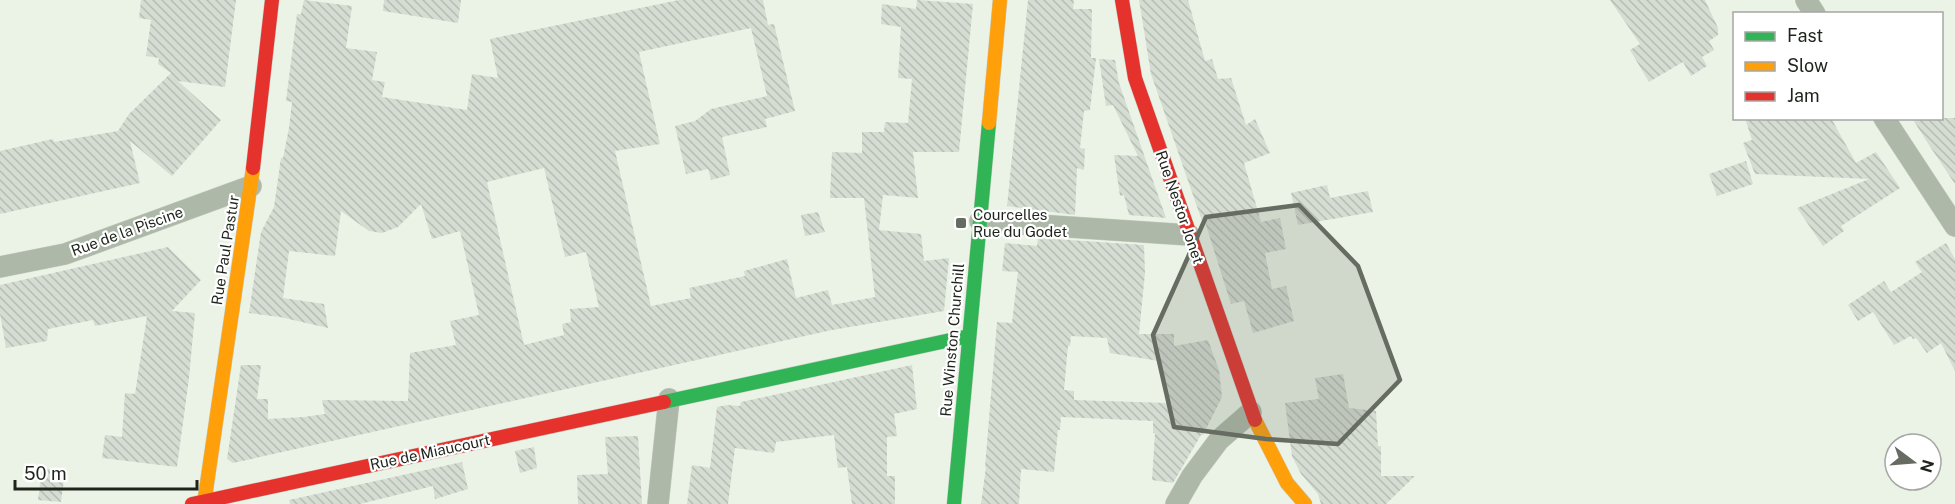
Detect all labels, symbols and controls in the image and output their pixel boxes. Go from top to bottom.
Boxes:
legend [1733,12,1943,120]
text: Fast [1787,25,1823,46]
text: Slow [1787,55,1828,76]
text: Jam [1787,85,1820,106]
street label: Rue Nestor Jonet [1153,148,1207,266]
street label: Rue Paul Pastur [208,194,242,306]
street label: Rue de la Piscine [69,203,185,259]
place label: Courcelles Rue du Godet [973,206,1067,240]
marker: Courcelles Rue du Godet [954,216,968,230]
street label: Rue Winston Churchill [937,263,967,417]
street label: Rue de Miaucourt [368,431,492,473]
north arrow [1883,432,1943,492]
scale bar [15,453,196,491]
text: N [1916,457,1938,475]
text: 50 m [24,463,67,484]

